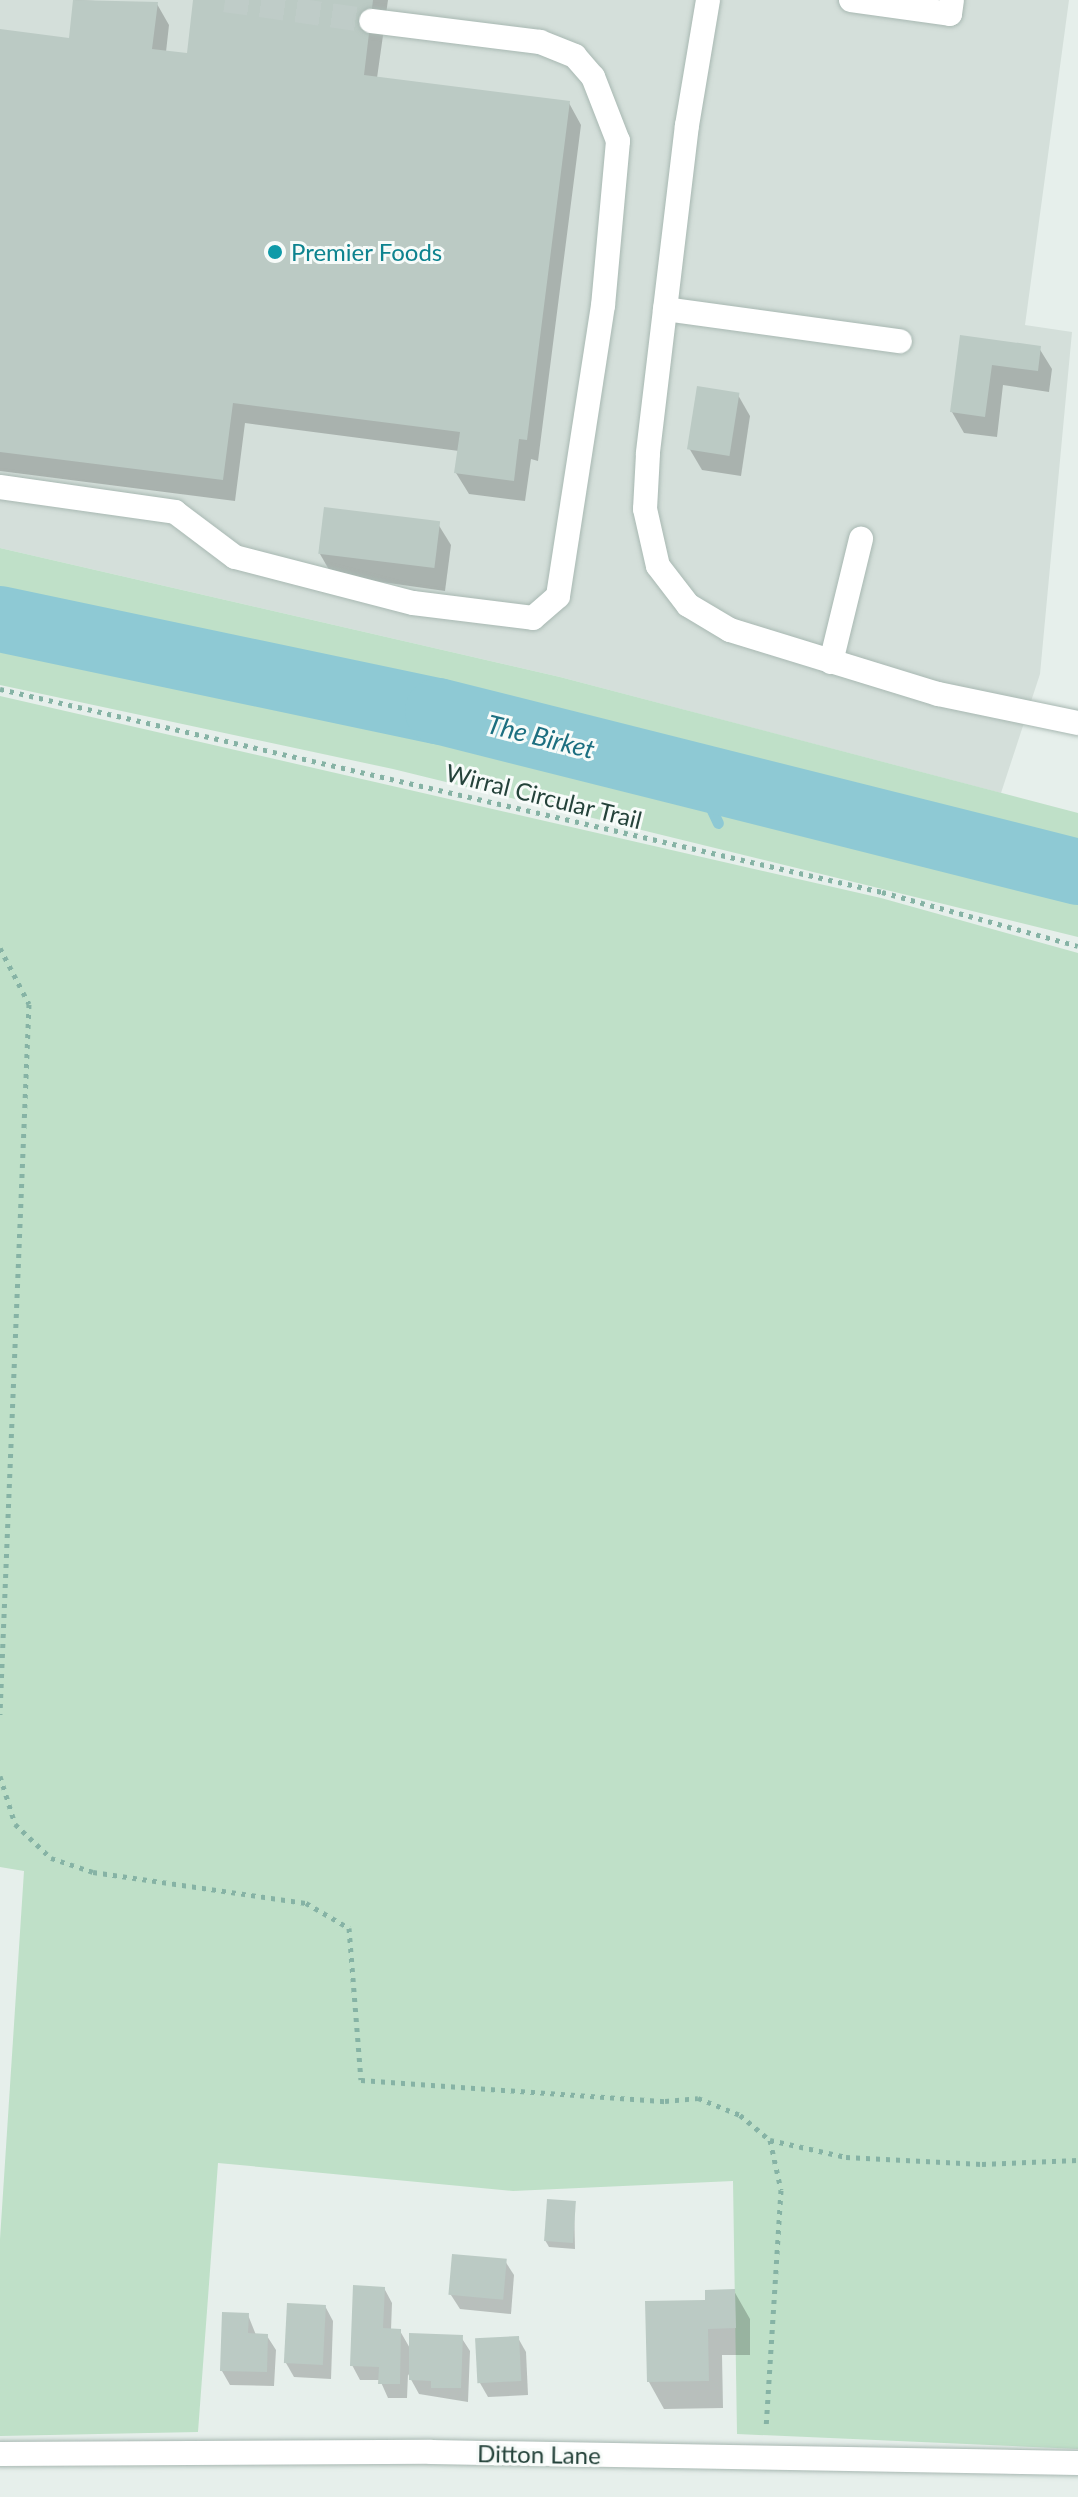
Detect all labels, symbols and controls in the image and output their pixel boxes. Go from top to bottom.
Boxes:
place label: Premier Foods [291,238,443,266]
marker: Premier Foods [266,243,284,261]
water label: The Birket [484,709,598,765]
street label: Wirral Circular Trail [442,758,646,834]
street label: Ditton Lane [477,2439,601,2469]

